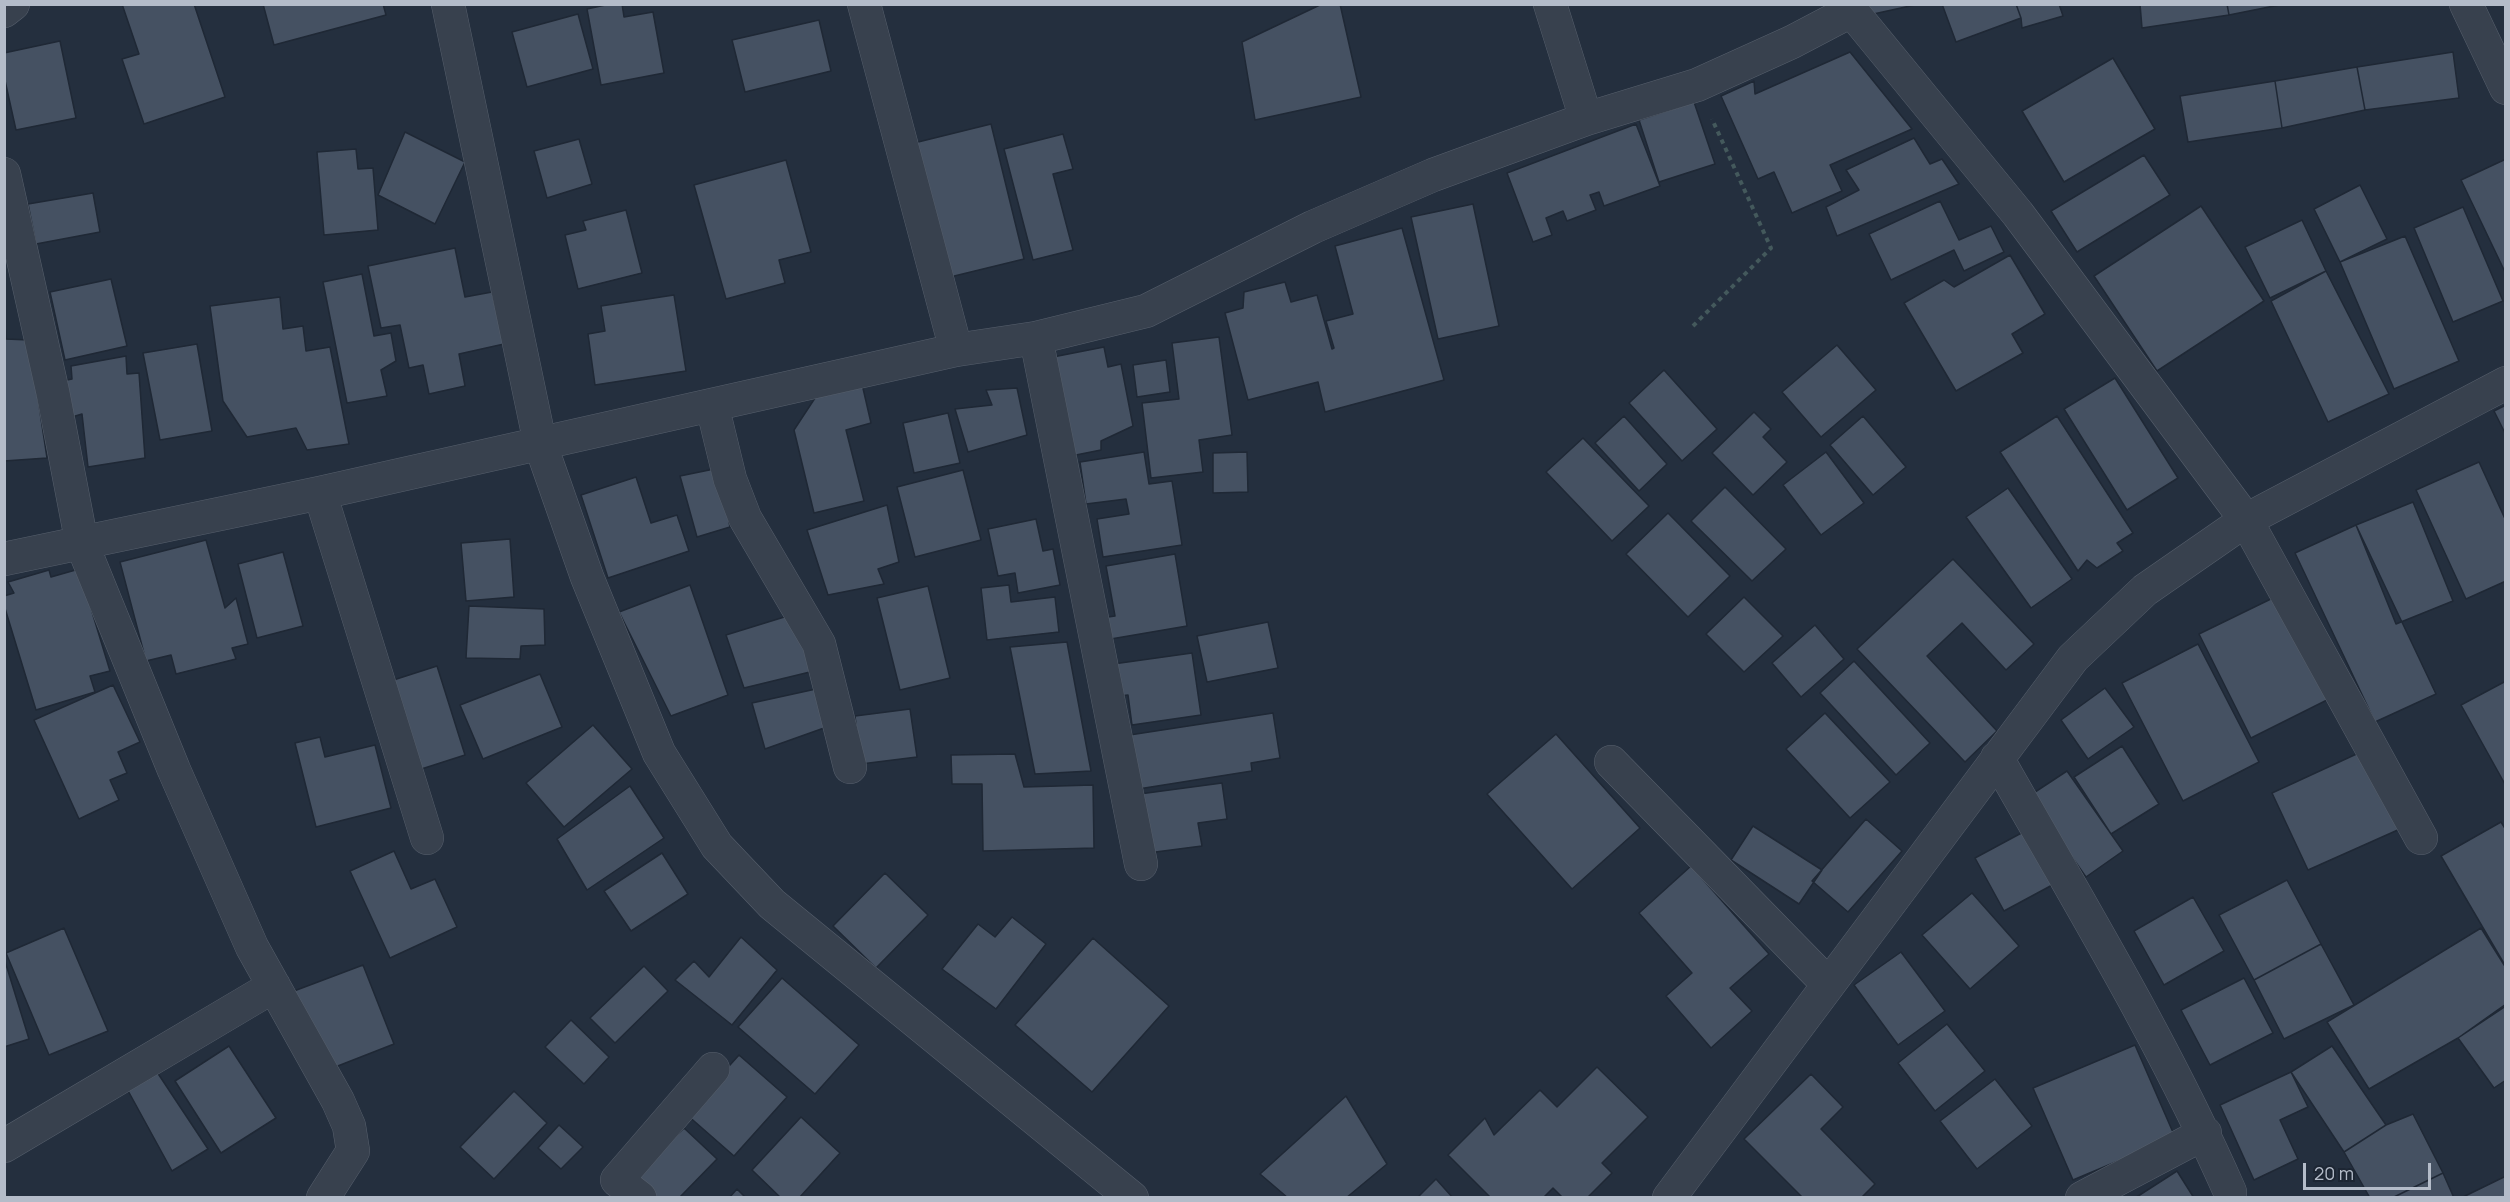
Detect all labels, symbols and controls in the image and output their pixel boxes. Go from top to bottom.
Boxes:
scale bar [2306,1151,2434,1189]
text: 20 m [2314,1161,2354,1185]

